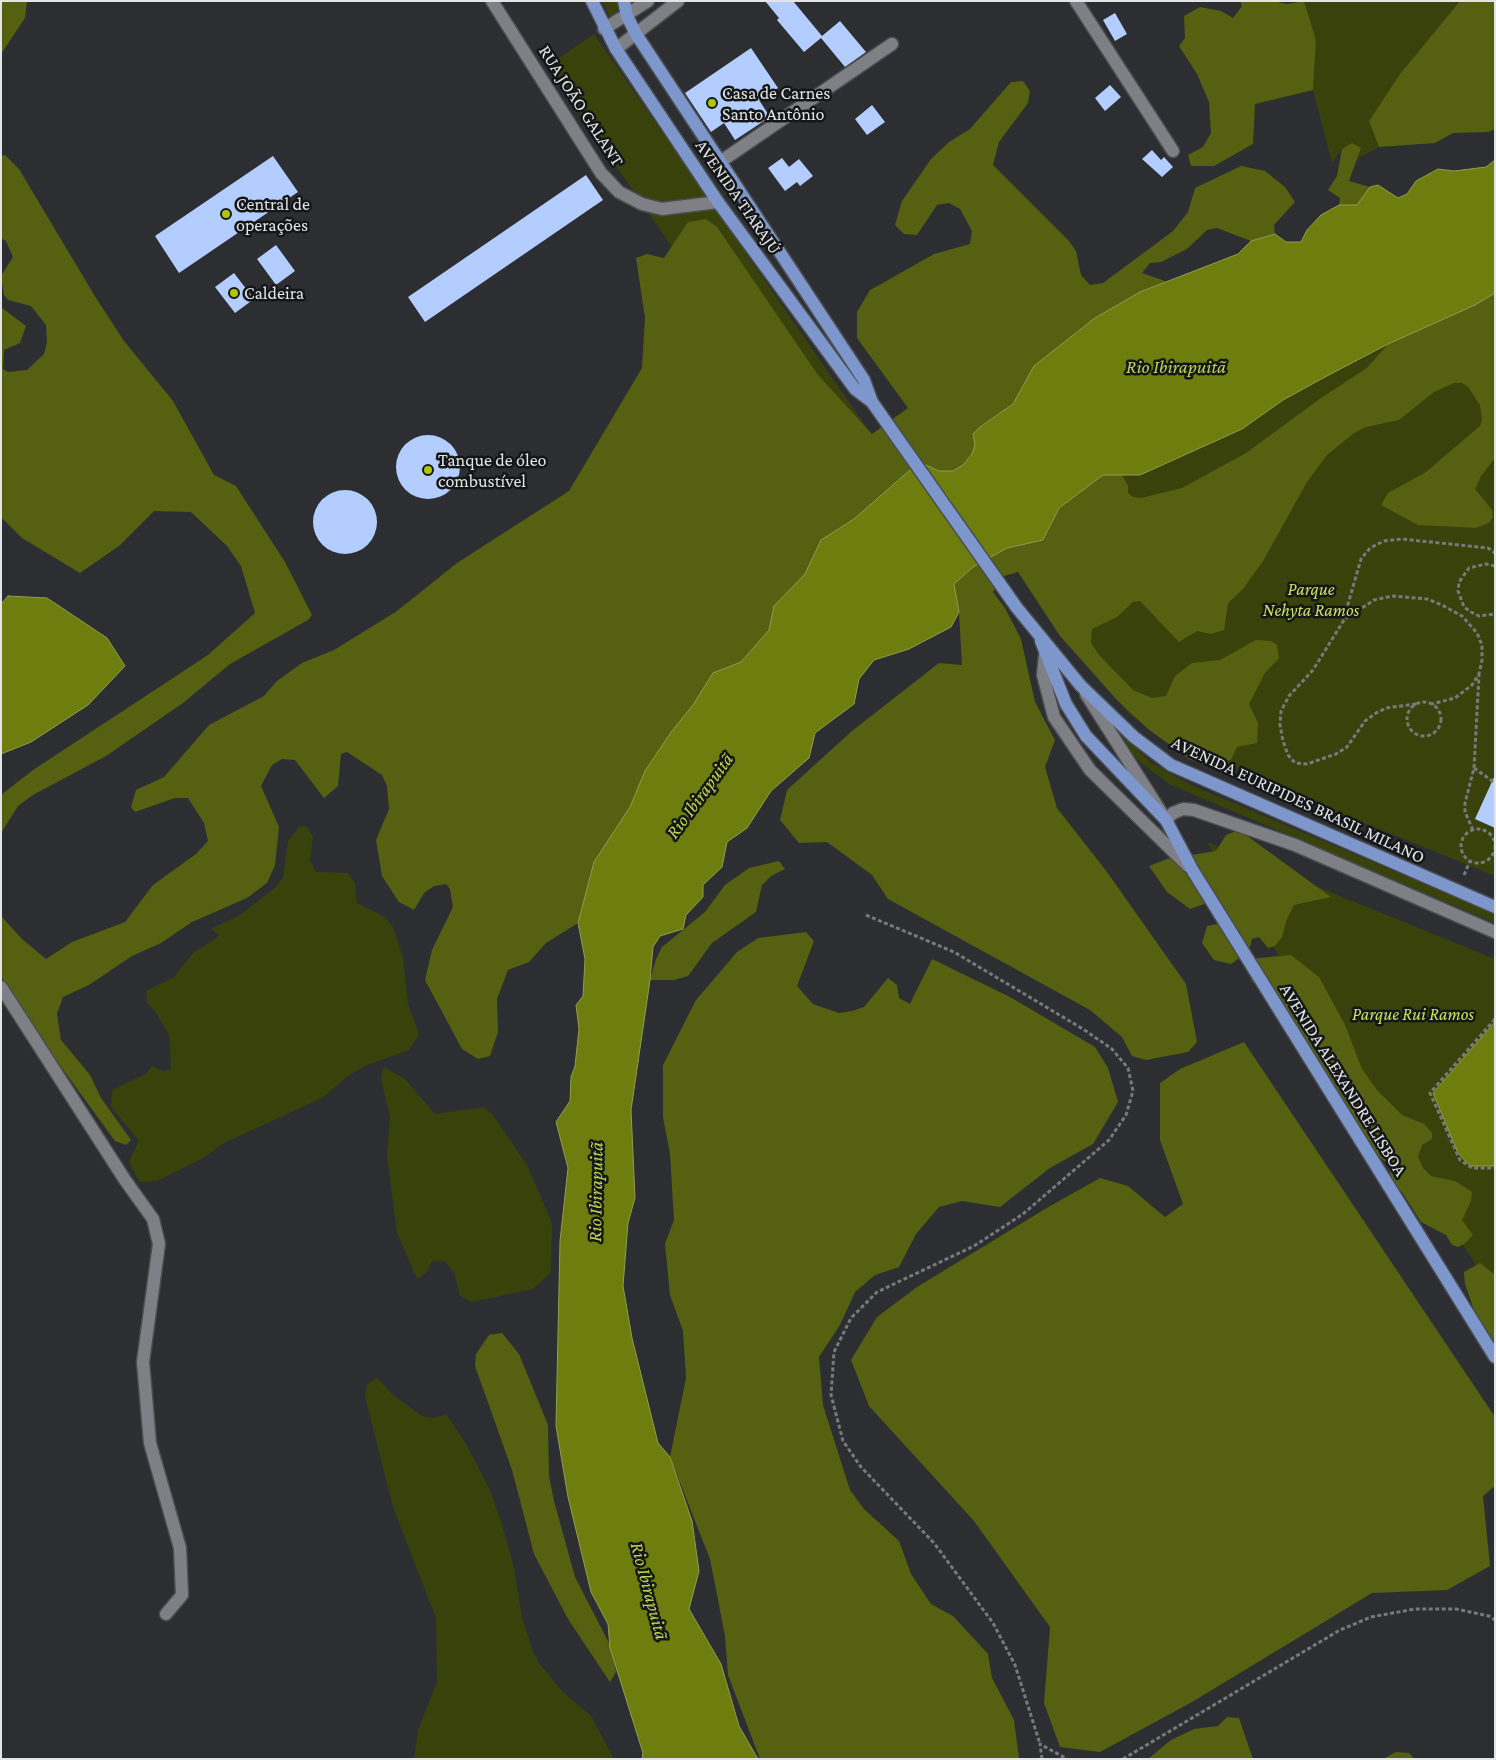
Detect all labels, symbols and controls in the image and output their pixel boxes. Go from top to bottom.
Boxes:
street label: RUA JOÃO GALANT [534,41,628,171]
place label: Casa de Carnes Santo Antônio [722,82,830,125]
marker: Casa de Carnes Santo Antônio [706,97,718,109]
street label: AVENIDA TIARAJÚ [690,136,786,258]
place label: Central de operações [236,193,310,235]
marker: Central de operações [220,208,232,220]
place label: Caldeira [244,282,304,304]
marker: Caldeira [228,287,240,299]
water label: Rio Ibirapuitã [1126,356,1226,378]
place label: Tanque de óleo combustível [438,449,546,492]
marker: Tanque de óleo combustível [422,464,434,476]
park label: Parque Nehyta Ramos [1263,578,1359,620]
street label: AVENIDA EURIPIDES BRASIL MILANO [1168,732,1428,868]
water label: Rio Ibirapuitã [661,749,739,843]
street label: AVENIDA ALEXANDRE LISBOA [1275,980,1411,1180]
park label: Parque Rui Ramos [1352,1003,1474,1025]
water label: Rio Ibirapuitã [584,1142,608,1242]
water label: Rio Ibirapuitã [625,1540,673,1642]

